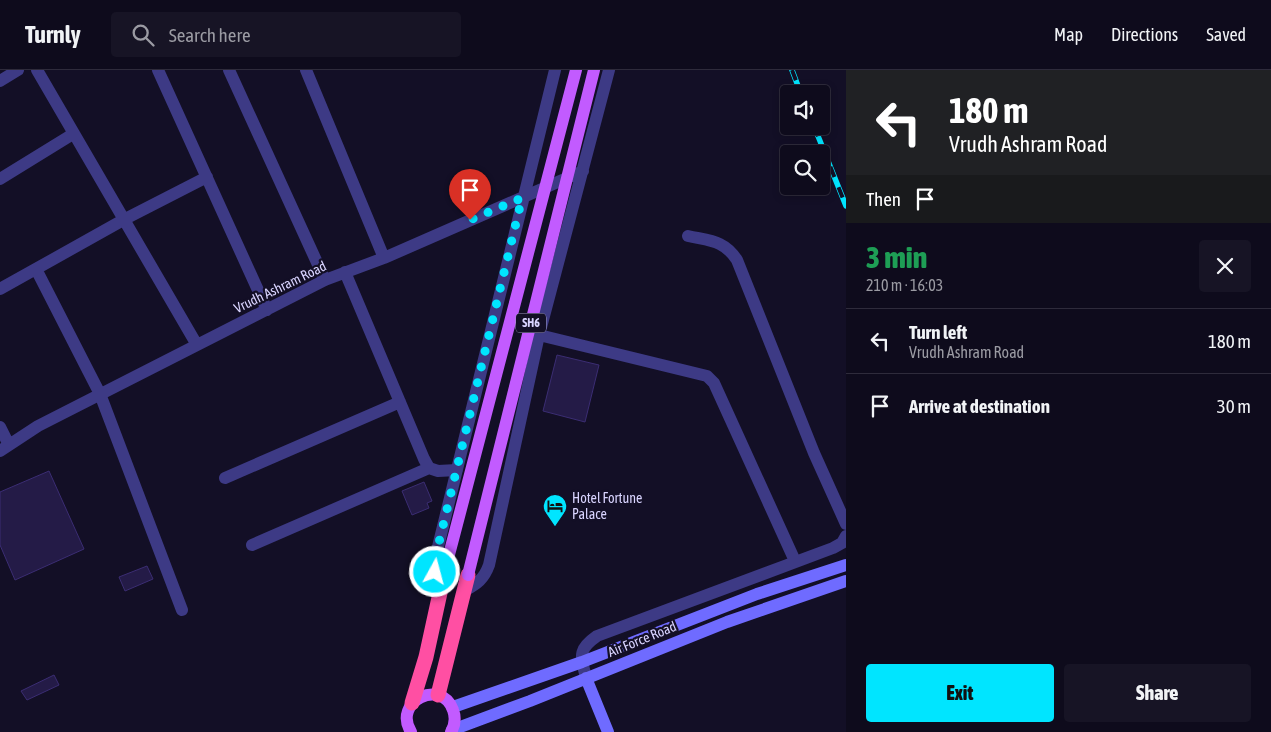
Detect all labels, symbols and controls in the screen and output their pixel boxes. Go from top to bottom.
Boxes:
search box [111,12,461,57]
text: Turnly [25,21,81,48]
icon: search [129,21,157,49]
text: Search here [169,24,251,46]
text: Map [1054,24,1083,45]
text: Directions [1111,24,1178,45]
text: Saved [1206,24,1246,45]
map controls [780,85,830,195]
button: sound [780,85,830,135]
icon: left [866,90,931,155]
text: 180 m [949,90,1028,130]
text: Vrudh Ashram Road [949,131,1107,157]
button: search [780,145,830,195]
pin [449,169,491,220]
icon: arrive [456,176,484,204]
icon: arrive [911,185,939,213]
text: Then [866,188,901,210]
text: 3 min [866,240,927,274]
button: close [1199,240,1251,292]
street label: Vrudh Ashram Road [231,258,329,316]
text: 210 m · 16:03 [866,276,943,294]
road number: SH6 [516,314,546,332]
text: Turn left [909,321,967,343]
icon: left [866,327,894,355]
text: 180 m [1208,330,1251,352]
text: Vrudh Ashram Road [909,343,1024,361]
icon: arrive [866,392,894,420]
text: Arrive at destination [909,395,1050,417]
text: 30 m [1217,395,1251,417]
place label: Hotel Fortune Palace [572,490,642,522]
hotel icon: Hotel Fortune Palace [542,493,568,527]
position arrow [408,545,460,597]
street label: Air Force Road [605,618,679,660]
button: Exit [866,664,1054,722]
button: Share [1064,664,1251,722]

